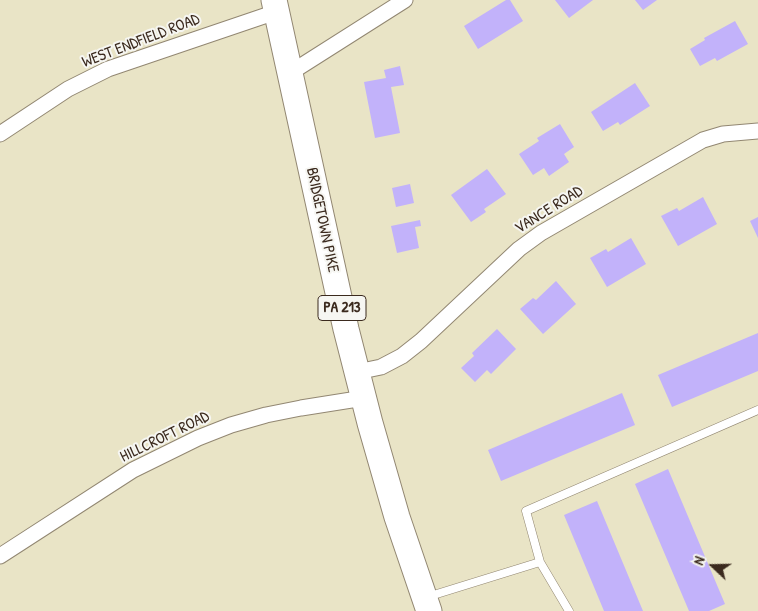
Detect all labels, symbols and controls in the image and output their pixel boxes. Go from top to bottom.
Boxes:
street label: WEST ENDFIELD ROAD [80,10,202,72]
street label: BRIDGETOWN PIKE [302,166,342,274]
street label: VANCE ROAD [512,182,586,238]
road number: PA 213 [318,296,366,320]
street label: HILLCROFT ROAD [117,407,213,467]
north arrow [688,541,738,591]
text: N [688,554,709,567]

